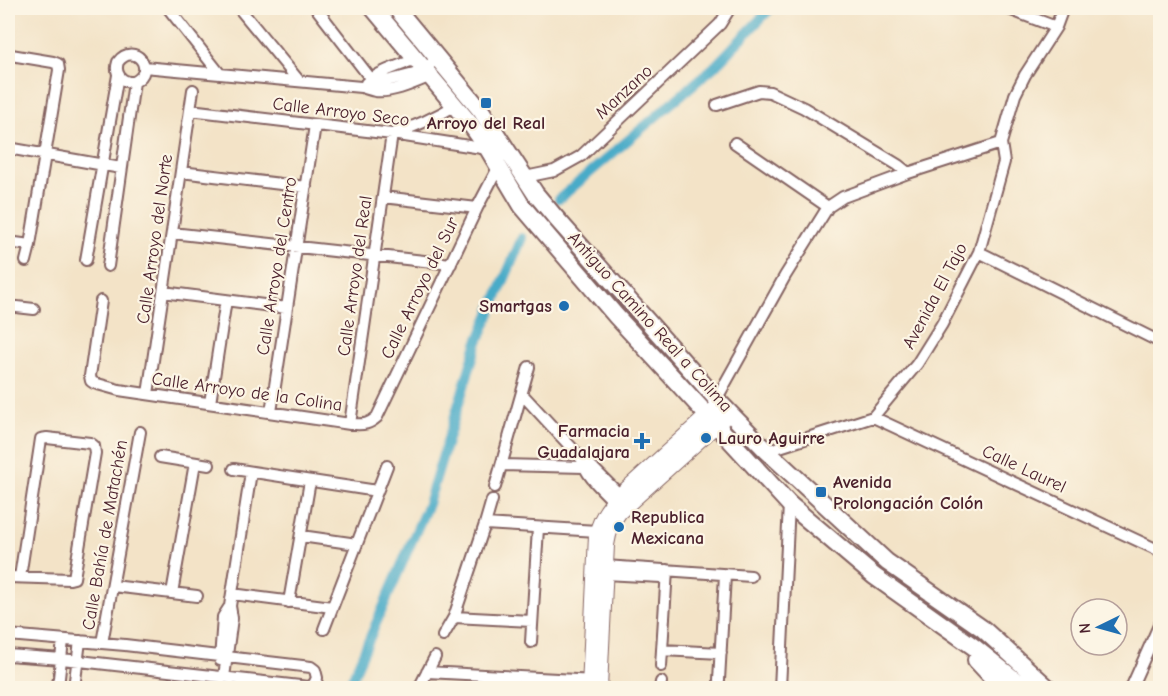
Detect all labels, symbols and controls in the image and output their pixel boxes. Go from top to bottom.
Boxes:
street label: Manzano [591,60,657,124]
street label: Calle Arroyo Seco [271,93,411,131]
marker: Arroyo del Real [479,96,493,110]
place label: Arroyo del Real [427,113,545,134]
street label: Calle Arroyo del Norte [133,153,177,325]
street label: Calle Arroyo del Centro [253,175,301,357]
street label: Calle Arroyo del Real [333,194,377,358]
street label: Calle Arroyo del Sur [377,213,464,362]
street label: Antiguo Camino Real a Colima [563,227,737,417]
street label: Avenida El Tajo [898,239,972,353]
place label: Smartgas [479,296,552,317]
marker: Smartgas [557,299,571,313]
street label: Calle Arroyo de la Colina [150,368,344,416]
place label: Farmacia Guadalajara [537,421,630,463]
place label: Lauro Aguirre [718,428,825,449]
marker: Lauro Aguirre [699,431,713,445]
marker: Farmacia Guadalajara [635,434,649,448]
street label: Calle Bahía de Matachén [78,438,132,632]
street label: Calle Laurel [979,440,1069,498]
place label: Avenida Prolongación Colón [833,472,983,514]
marker: Avenida Prolongación Colón [814,485,828,499]
place label: Republica Mexicana [631,507,705,549]
marker: Republica Mexicana [612,520,626,534]
north arrow [1069,597,1129,657]
text: N [1076,622,1094,634]

